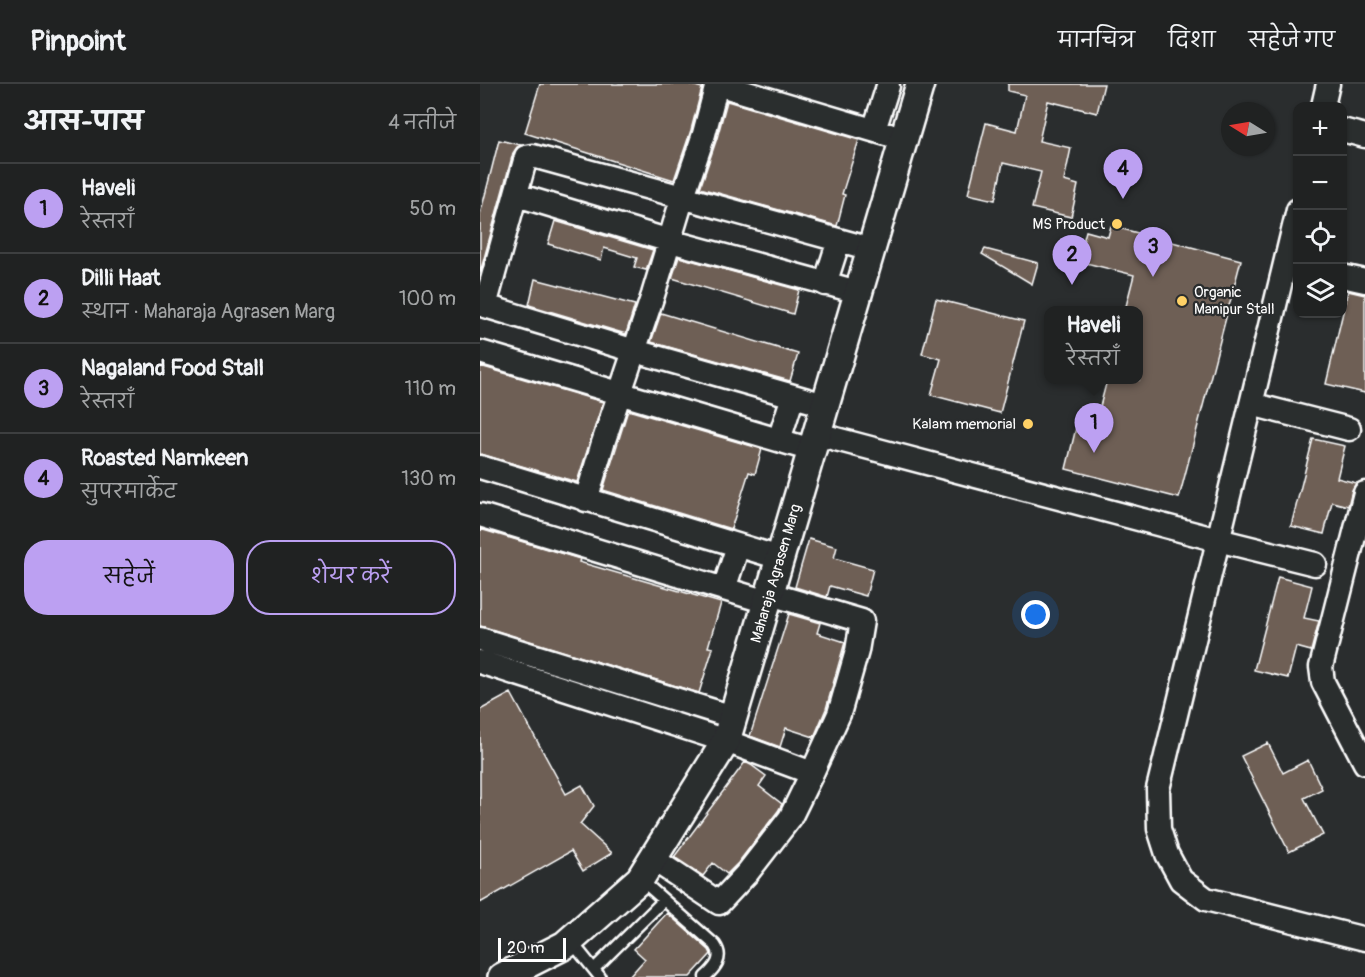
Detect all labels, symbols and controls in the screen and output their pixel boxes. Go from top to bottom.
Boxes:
text: Pinpoint [30,24,126,59]
text: मानचित्र [1058,27,1135,54]
text: दिशा [1168,27,1216,54]
text: सहेजे गए [1249,27,1335,54]
north arrow [1221,102,1275,156]
map controls [1293,102,1347,318]
button: + [1293,102,1347,156]
text: आस-पास [24,106,143,138]
text: 4 नतीजे [388,110,456,135]
pin: 4 [1104,150,1142,199]
button: − [1293,156,1347,210]
text: Haveli [81,174,135,202]
text: 1 [40,196,47,221]
text: 50 m [409,196,456,221]
text: रेस्तराँ [81,209,134,234]
button: locate [1293,210,1347,264]
place label: MS Product [1033,215,1106,234]
marker: MS Product [1110,217,1124,231]
pin: 3 [1134,228,1172,277]
pin: 2 [1052,236,1092,285]
text: Dilli Haat [81,264,160,292]
button: layers [1293,264,1347,318]
place label: Organic Manipur Stall [1194,283,1275,319]
text: 2 [38,286,49,311]
text: 100 m [399,286,456,311]
marker: Organic Manipur Stall [1175,294,1189,308]
text: स्थान · Maharaja Agrasen Marg [81,299,335,324]
popup [1044,306,1143,384]
text: Haveli [1066,311,1121,339]
text: रेस्तराँ [1066,346,1120,371]
text: Nagaland Food Stall [81,354,264,382]
text: 3 [38,376,49,401]
text: 110 m [405,376,456,401]
text: रेस्तराँ [81,389,134,414]
pin: 1 [1074,404,1114,453]
place label: Kalam memorial [912,415,1016,434]
marker: Kalam memorial [1021,417,1035,431]
text: Roasted Namkeen [81,444,248,472]
text: 4 [38,466,49,491]
text: 130 m [401,466,456,491]
text: सुपरमार्केट [81,479,177,504]
street label: Maharaja Agrasen Marg [747,502,805,645]
button: सहेजें [24,540,234,615]
button: शेयर करें [246,540,456,615]
your location [1021,600,1050,629]
scale bar [498,935,566,962]
text: 20 m [507,938,545,958]

